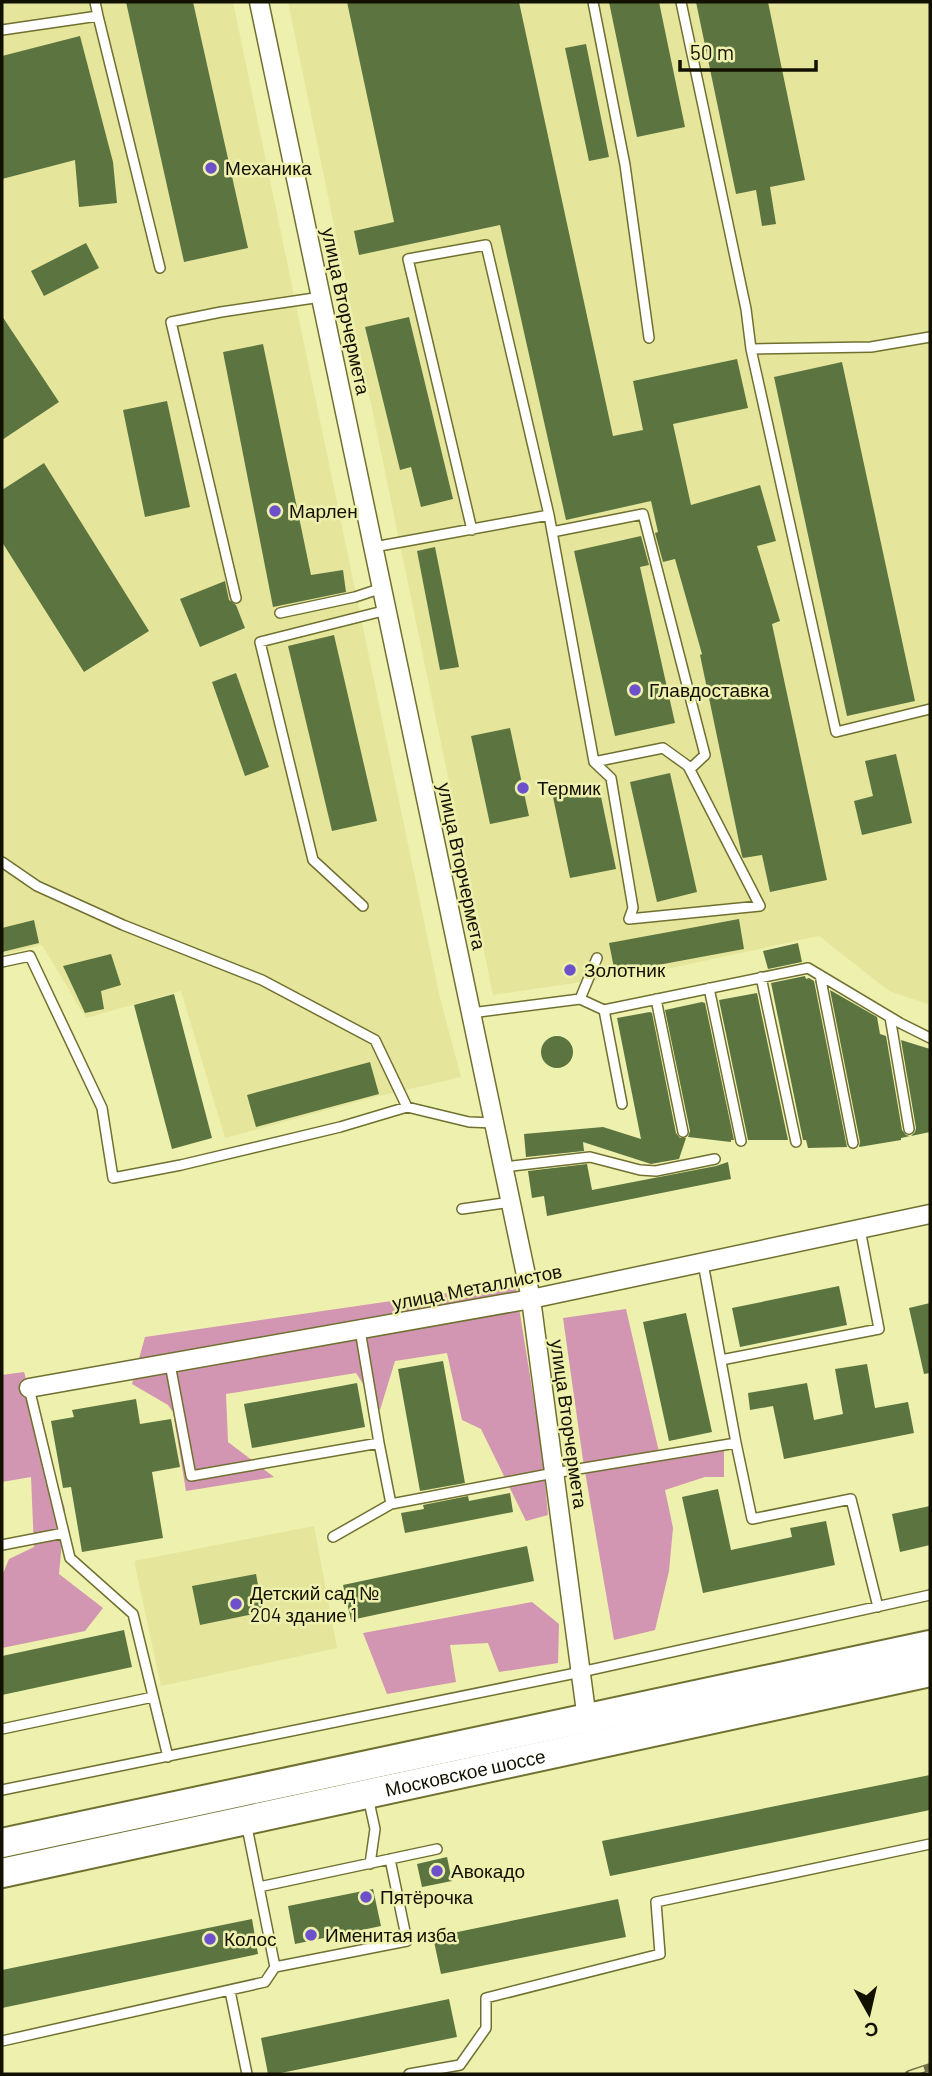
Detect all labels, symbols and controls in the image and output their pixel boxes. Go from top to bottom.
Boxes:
scale bar [680,28,816,72]
text: 50 m [690,39,734,64]
place label: Механика [225,156,312,179]
marker: Механика [203,160,219,176]
street label: улица Вторчермета [318,225,376,397]
place label: Марлен [289,499,358,522]
marker: Марлен [267,503,283,519]
place label: Главдоставка [649,678,770,701]
marker: Главдоставка [627,682,643,698]
place label: Термик [537,776,601,799]
street label: улица Вторчермета [434,780,492,952]
marker: Термик [515,780,531,796]
place label: Золотник [584,958,666,981]
marker: Золотник [562,962,578,978]
street label: улица Металлистов [390,1259,564,1314]
street label: улица Вторчермета [546,1338,593,1510]
place label: Детский сад № 204 здание 1 [250,1581,379,1626]
marker: Детский сад № 204 здание 1 [228,1596,244,1612]
street label: Московское шоссе [383,1744,547,1801]
place label: Авокадо [451,1859,525,1882]
marker: Авокадо [429,1863,445,1879]
place label: Пятёрочка [380,1885,474,1908]
marker: Пятёрочка [358,1889,374,1905]
place label: Именитая изба [325,1923,457,1946]
place label: Колос [224,1927,277,1950]
marker: Именитая изба [303,1927,319,1943]
marker: Колос [202,1931,218,1947]
north arrow [834,1978,904,2048]
text: С [863,2018,880,2043]

